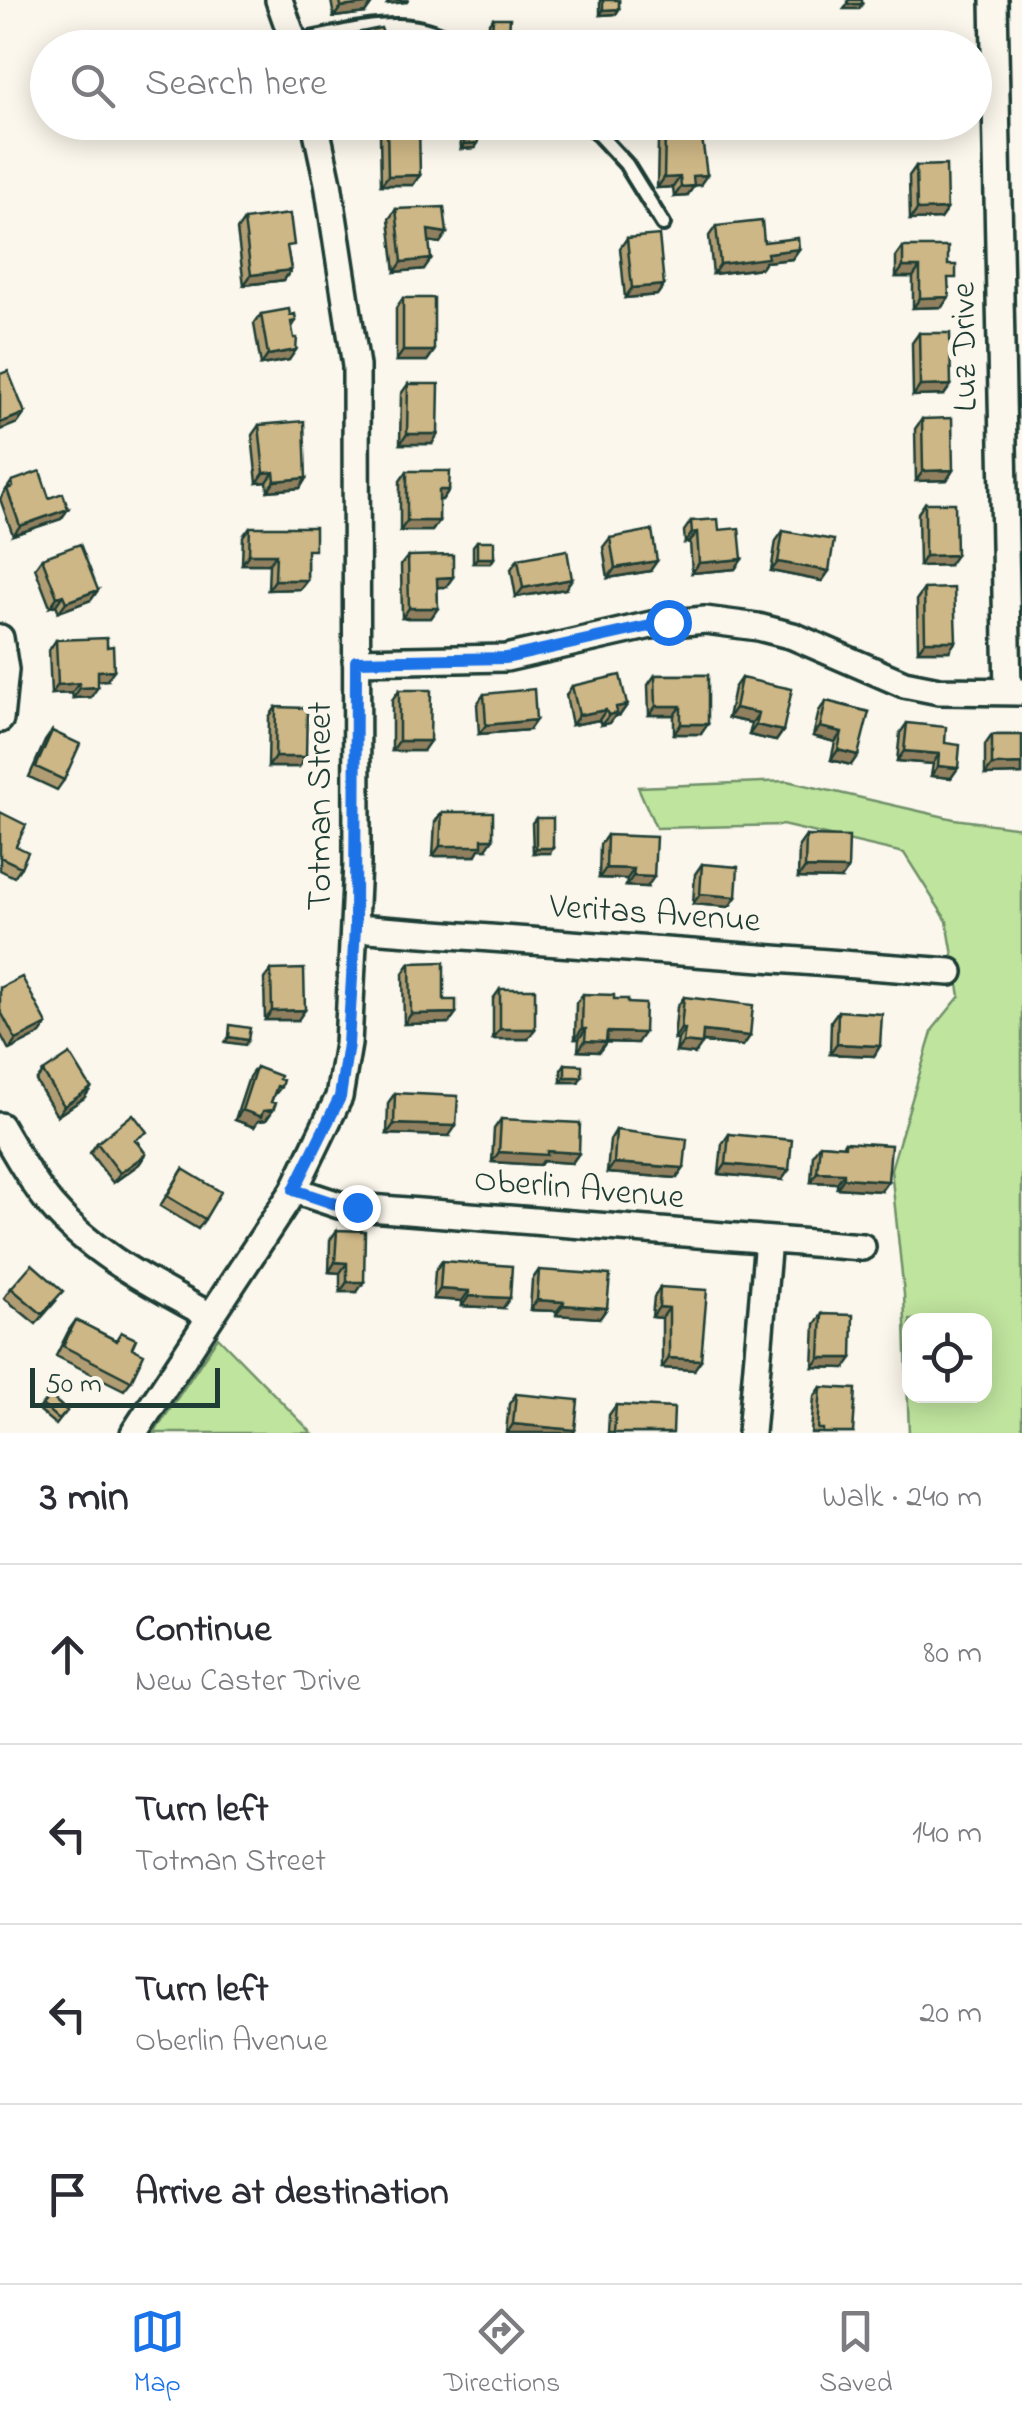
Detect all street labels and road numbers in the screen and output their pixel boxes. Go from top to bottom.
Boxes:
street label: Luz Drive [939,282,993,412]
street label: Totman Street [296,701,347,910]
street label: Veritas Avenue [547,882,762,948]
street label: Oberlin Avenue [472,1155,687,1225]

